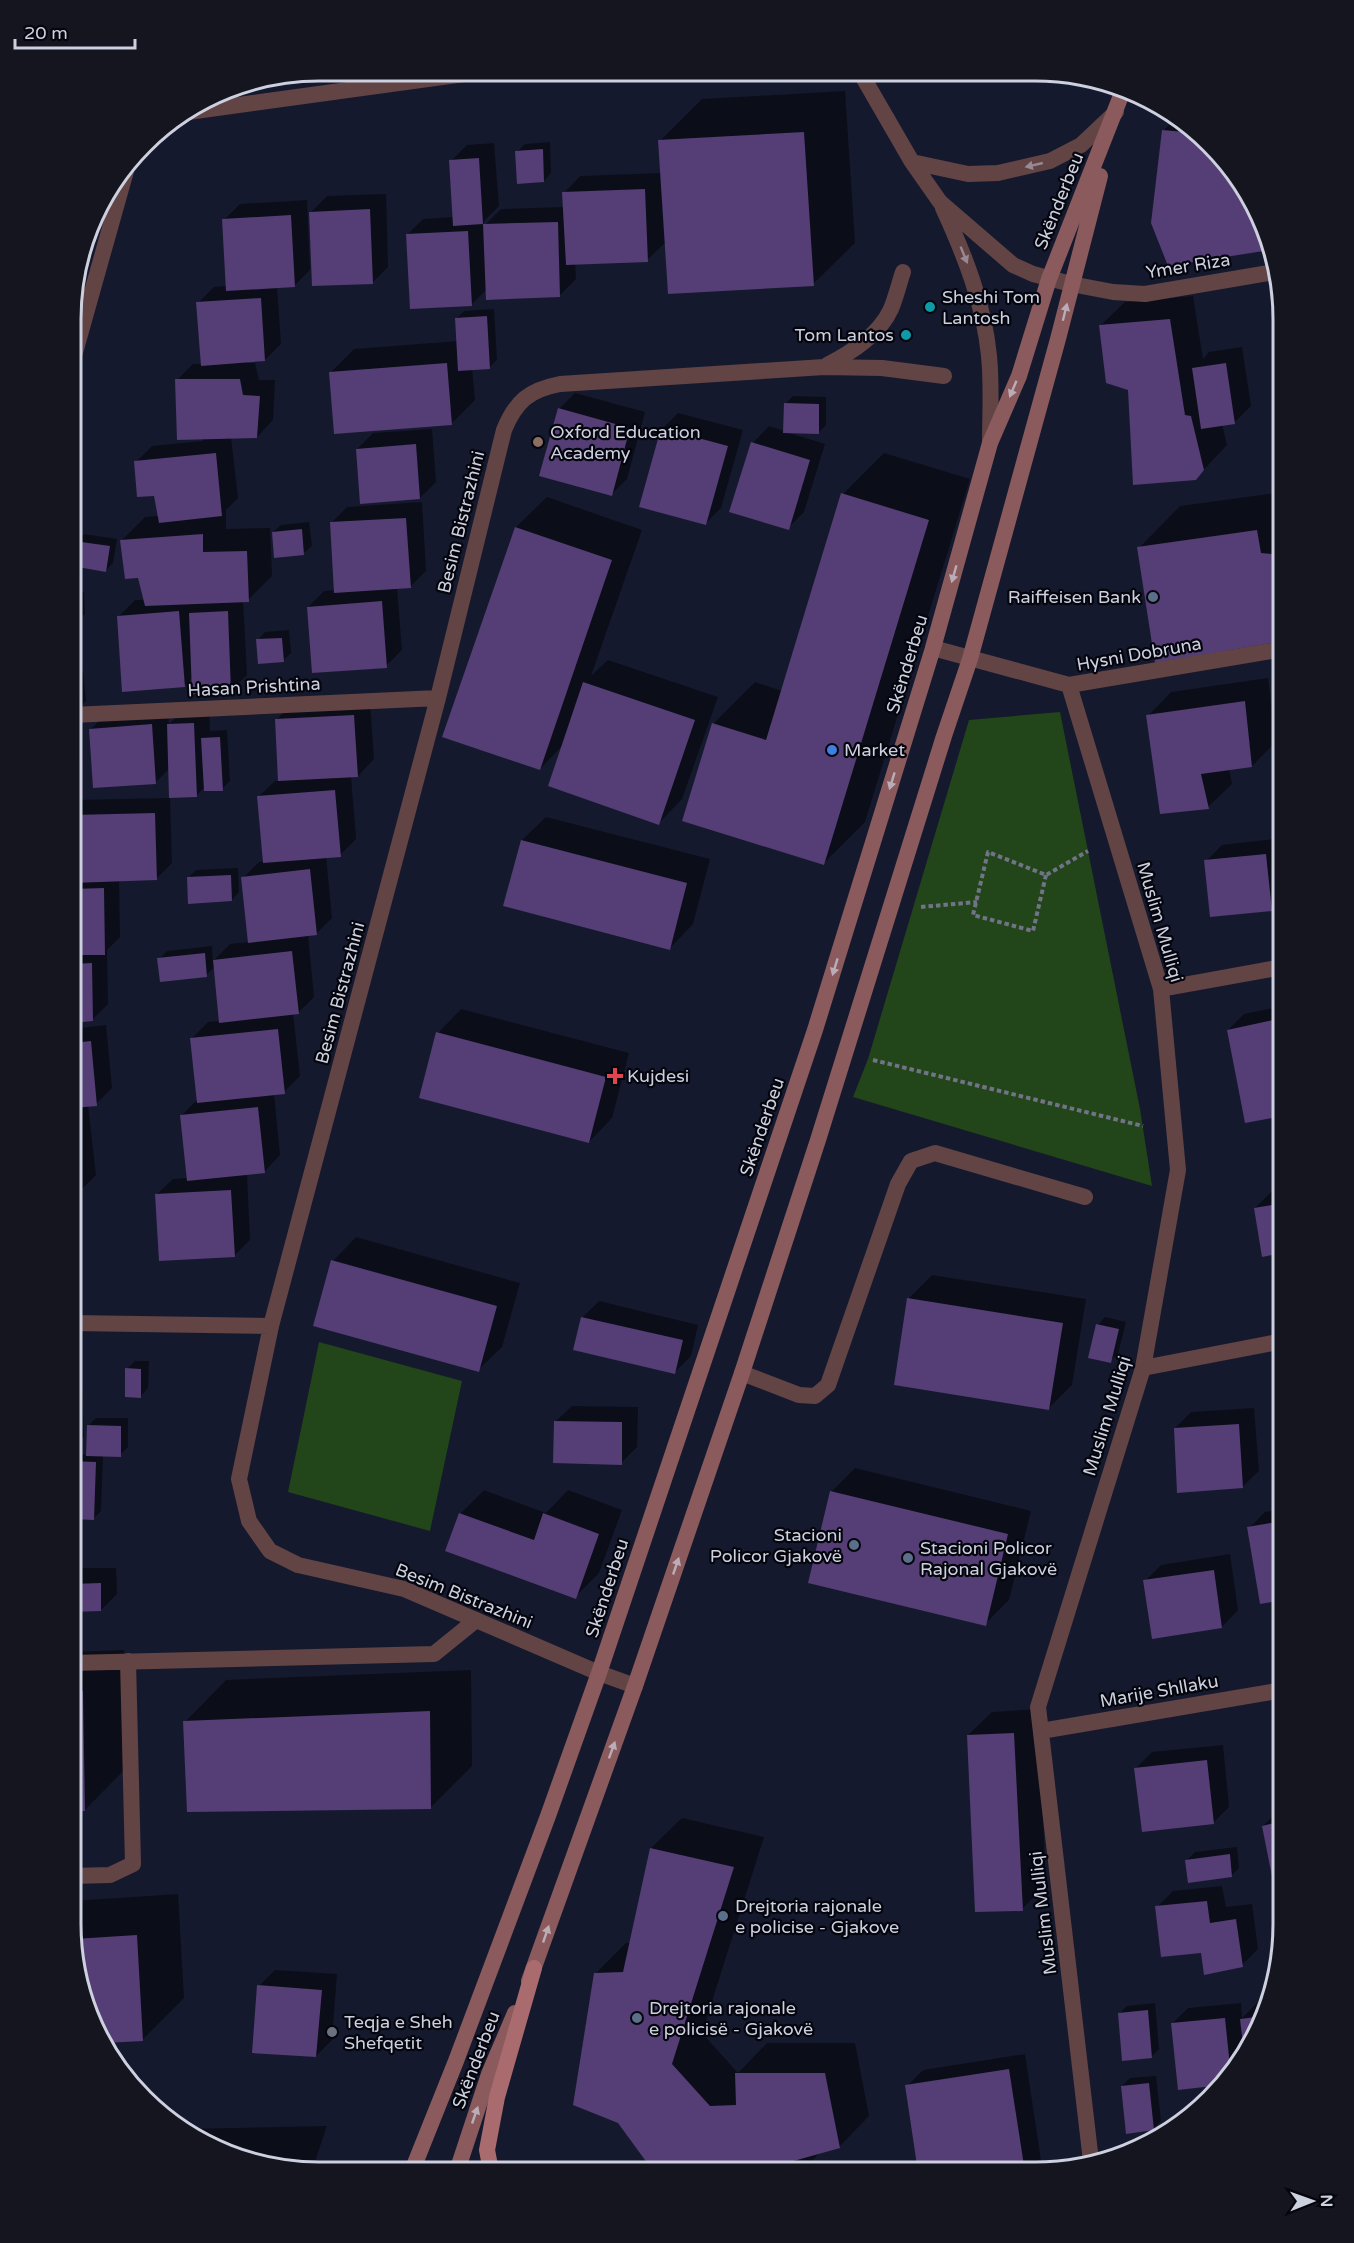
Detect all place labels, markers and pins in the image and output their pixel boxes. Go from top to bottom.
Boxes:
place label: Sheshi Tom Lantosh [942,286,1040,329]
marker: Sheshi Tom Lantosh [923,300,937,314]
place label: Tom Lantos [794,324,894,346]
marker: Tom Lantos [899,328,913,342]
place label: Oxford Education Academy [550,421,701,464]
marker: Oxford Education Academy [531,435,545,449]
place label: Raiffeisen Bank [1008,586,1141,608]
marker: Raiffeisen Bank [1146,590,1160,604]
place label: Market [844,739,905,761]
marker: Market [825,743,839,757]
place label: Kujdesi [627,1065,689,1087]
marker: Kujdesi [608,1069,622,1083]
place label: Stacioni Policor Gjakovë [710,1524,842,1567]
place label: Stacioni Policor Rajonal Gjakovë [920,1537,1057,1580]
marker: Stacioni Policor Gjakovë [847,1538,861,1552]
marker: Stacioni Policor Rajonal Gjakovë [901,1551,915,1565]
place label: Drejtoria rajonale e policise - Gjakove [735,1895,899,1938]
marker: Drejtoria rajonale e policise - Gjakove [716,1909,730,1923]
place label: Drejtoria rajonale e policisë - Gjakovë [649,1997,813,2040]
place label: Teqja e Sheh Shefqetit [344,2011,453,2054]
marker: Drejtoria rajonale e policisë - Gjakovë [630,2011,644,2025]
marker: Teqja e Sheh Shefqetit [325,2025,339,2039]

